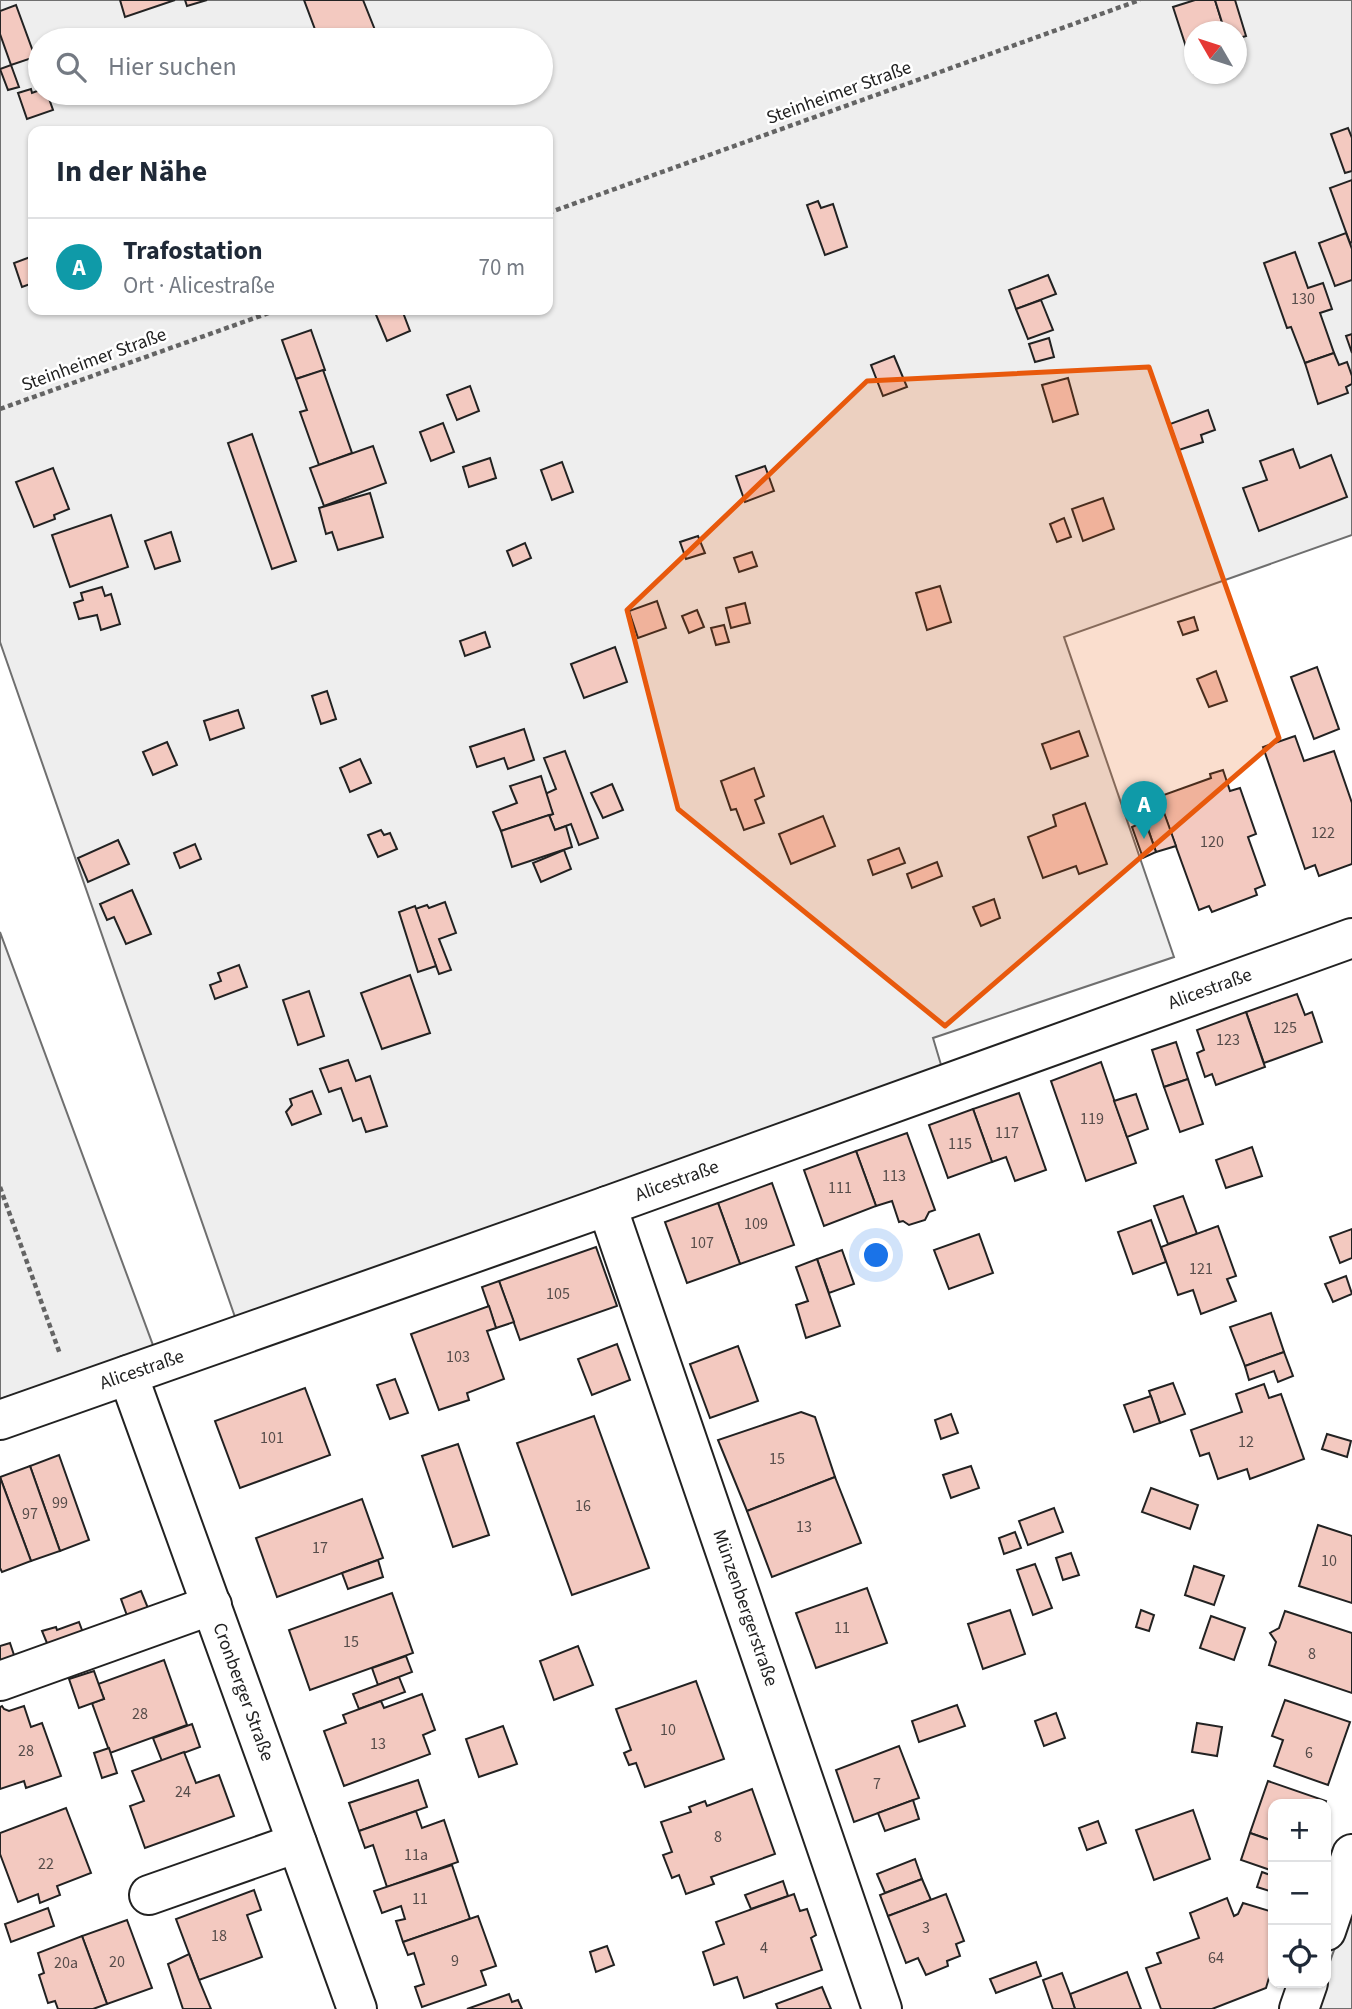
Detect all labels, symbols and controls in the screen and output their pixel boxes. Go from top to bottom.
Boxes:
north arrow [1184,21,1247,84]
search box [28,28,553,105]
icon: search [52,48,90,86]
text: Hier suchen [108,48,237,85]
street label: Steinheimer Straße [763,54,915,132]
text: In der Nähe [56,150,207,193]
text: Trafostation [123,232,263,269]
text: A [72,251,86,284]
text: 70 m [478,251,525,284]
text: Ort · Alicestraße [123,269,275,302]
house number: 130 [1291,288,1315,310]
street label: Steinheimer Straße [18,321,170,399]
pin: A [1121,781,1167,839]
house number: 122 [1311,822,1335,844]
house number: 120 [1200,831,1224,853]
street label: Alicestraße [1164,961,1256,1017]
house number: 125 [1273,1017,1297,1039]
house number: 123 [1216,1029,1240,1051]
house number: 119 [1080,1108,1104,1130]
house number: 117 [995,1122,1019,1144]
house number: 115 [948,1133,972,1155]
street label: Alicestraße [631,1153,723,1209]
house number: 113 [882,1165,906,1187]
house number: 111 [828,1177,852,1199]
house number: 109 [744,1213,768,1235]
house number: 107 [690,1232,714,1254]
your location [859,1238,893,1272]
house number: 121 [1189,1258,1213,1280]
house number: 105 [546,1283,570,1305]
street label: Alicestraße [96,1343,188,1397]
house number: 103 [446,1346,470,1368]
house number: 101 [260,1427,284,1449]
house number: 12 [1238,1431,1254,1453]
house number: 15 [769,1448,785,1470]
house number: 99 [52,1492,68,1514]
house number: 16 [575,1495,591,1517]
house number: 97 [22,1503,38,1525]
house number: 13 [796,1516,812,1538]
street label: Münzenbergerstraße [706,1526,784,1690]
house number: 17 [312,1537,328,1559]
house number: 10 [1321,1550,1337,1572]
house number: 11 [834,1617,850,1639]
street label: Cronberger Straße [205,1619,281,1765]
house number: 15 [343,1631,359,1653]
house number: 8 [1308,1643,1316,1665]
house number: 28 [132,1703,148,1725]
house number: 10 [660,1719,676,1741]
house number: 13 [370,1733,386,1755]
house number: 28 [18,1740,34,1762]
house number: 6 [1305,1742,1313,1764]
house number: 7 [873,1773,881,1795]
house number: 24 [175,1781,191,1803]
map controls [1268,1799,1331,1988]
button: + [1268,1799,1331,1862]
house number: 8 [714,1826,722,1848]
house number: 11a [404,1844,428,1866]
house number: 22 [38,1853,54,1875]
button: − [1268,1862,1331,1925]
house number: 11 [412,1888,428,1910]
house number: 3 [922,1917,930,1939]
house number: 18 [211,1925,227,1947]
button: locate [1268,1925,1331,1988]
house number: 4 [760,1937,768,1959]
house number: 64 [1208,1947,1224,1969]
house number: 9 [451,1950,459,1972]
house number: 20 [109,1951,125,1973]
house number: 20a [54,1952,78,1974]

